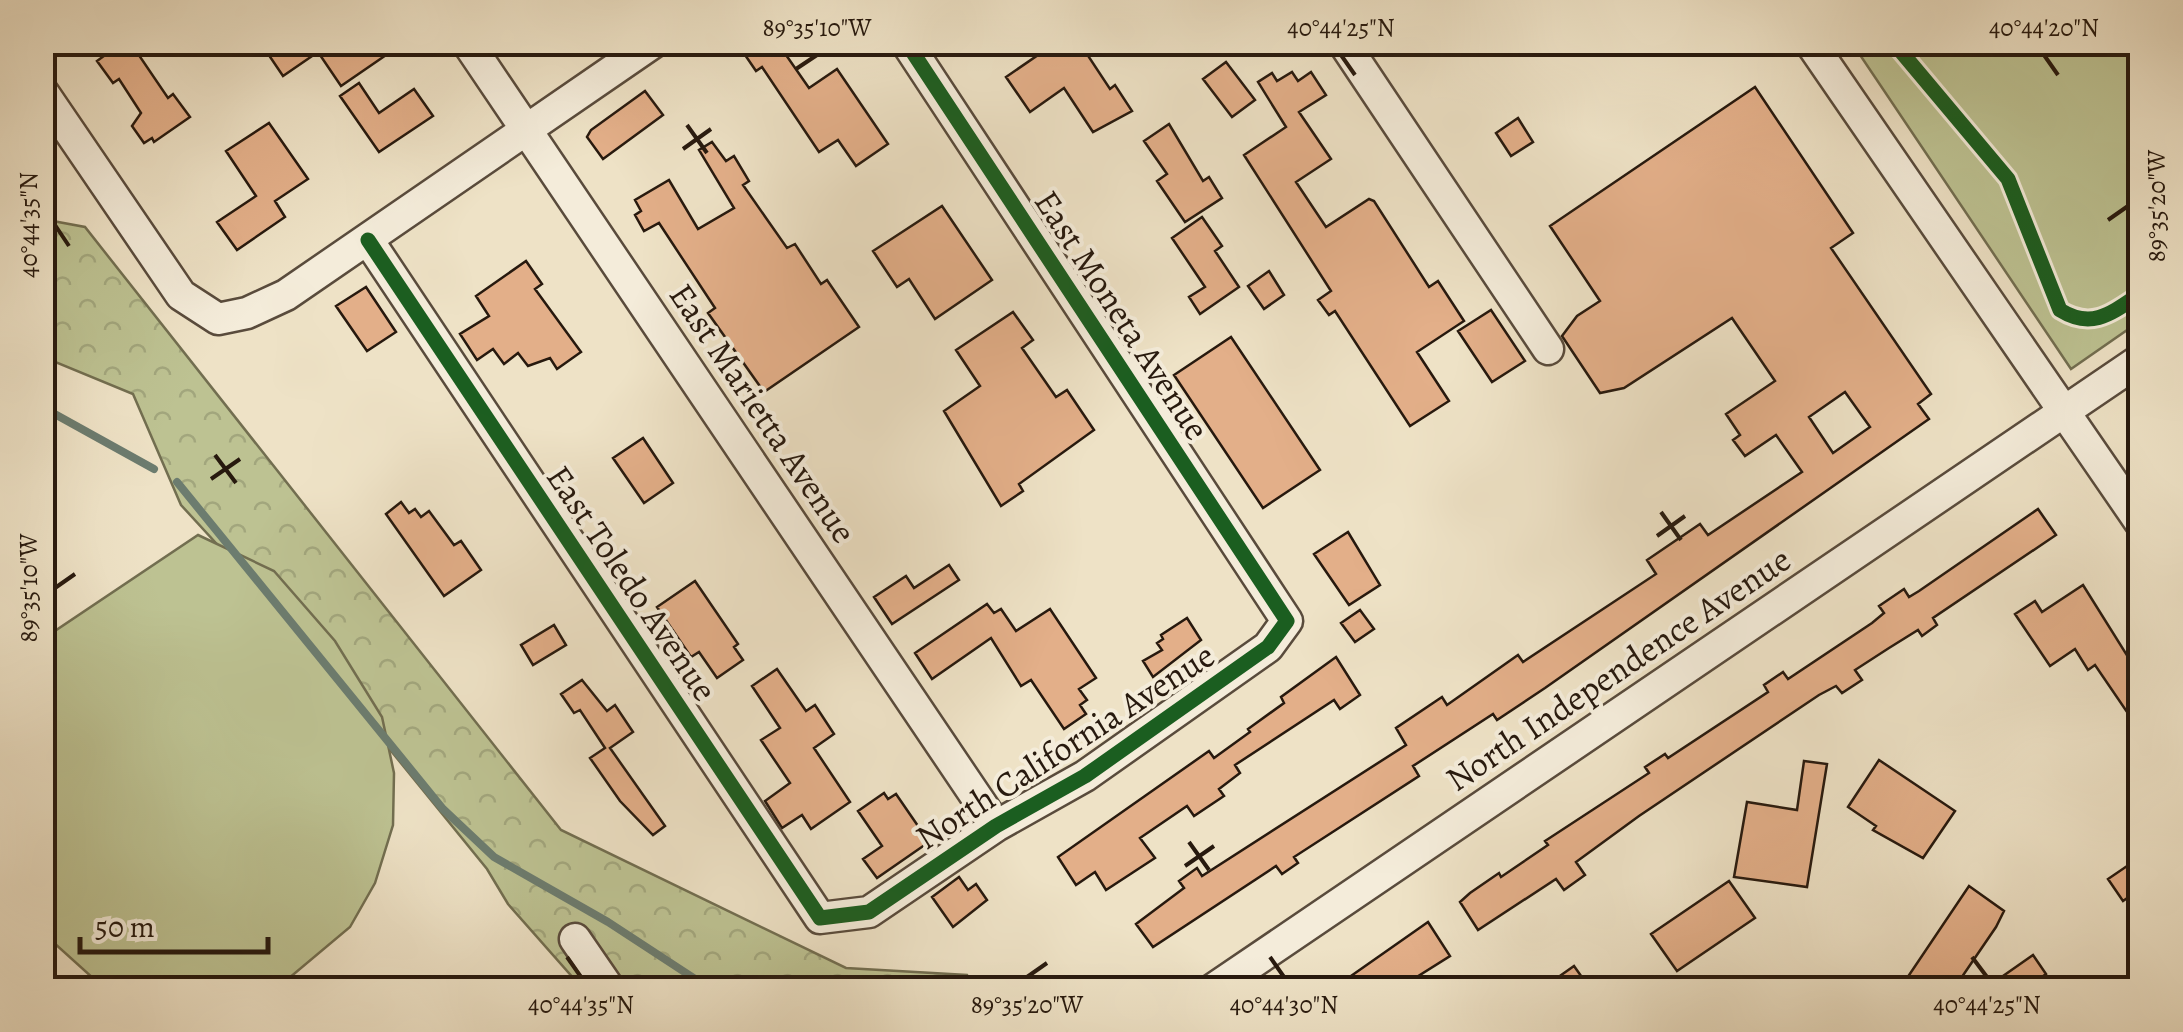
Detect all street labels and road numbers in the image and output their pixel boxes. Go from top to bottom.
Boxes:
street label: East Moneta Avenue [1023,181,1221,449]
street label: East Marietta Avenue [658,274,868,552]
street label: East Toledo Avenue [535,456,729,710]
street label: North Independence Avenue [1436,535,1800,803]
street label: North California Avenue [906,631,1224,861]

